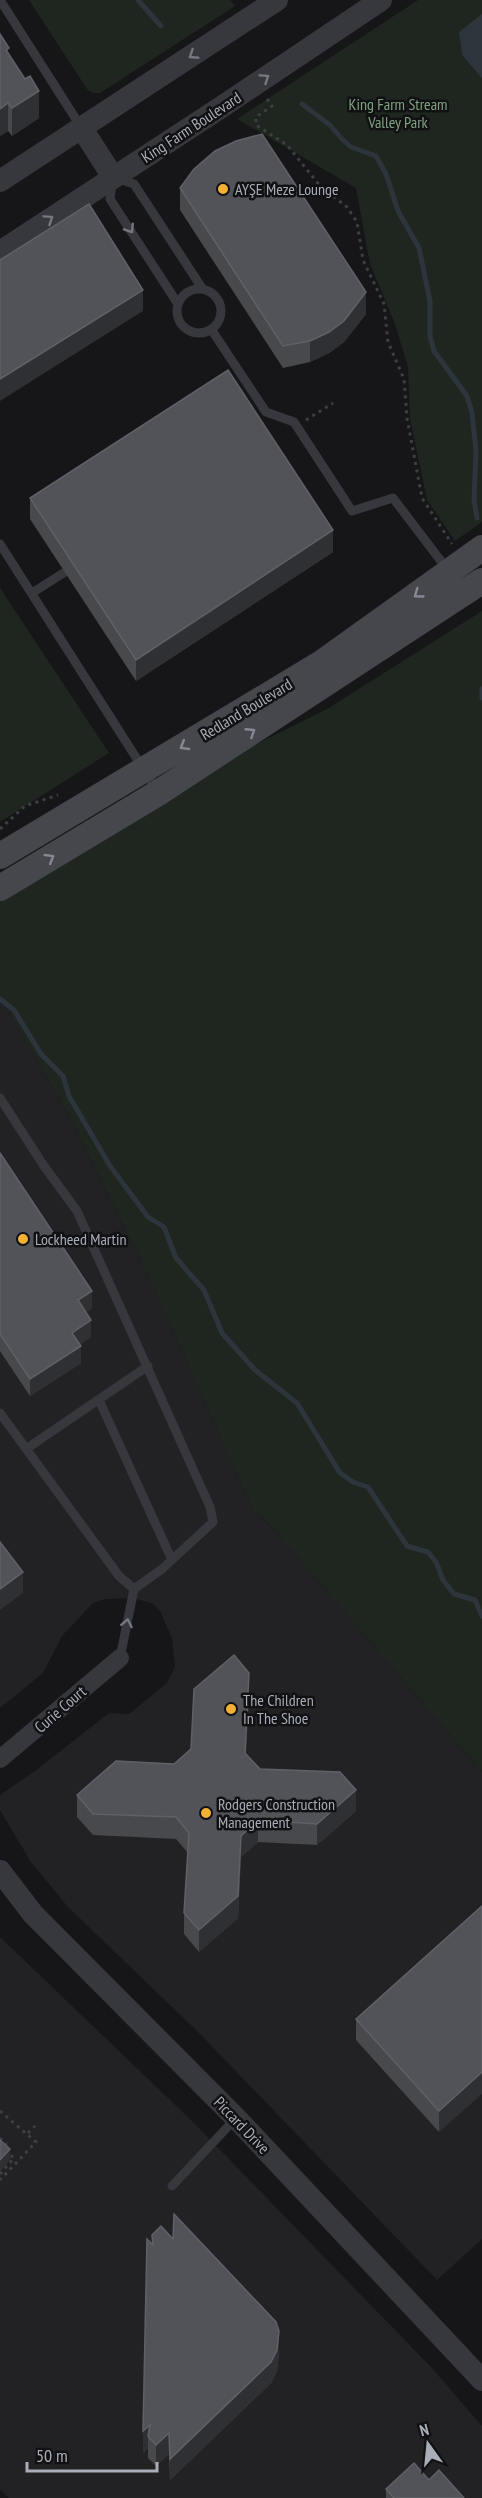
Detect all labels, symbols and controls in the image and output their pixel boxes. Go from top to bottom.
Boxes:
one-way arrow [189,47,199,59]
one-way arrow [258,74,269,85]
street label: King Farm Boulevard [137,87,245,167]
park label: King Farm Stream Valley Park [349,94,447,132]
place label: AYŞE Meze Lounge [235,179,339,199]
marker: AYŞE Meze Lounge [216,182,230,196]
one-way arrow [42,216,53,227]
one-way arrow [122,223,133,234]
one-way arrow [413,587,424,598]
street label: Redland Boulevard [197,674,296,744]
one-way arrow [245,728,255,740]
one-way arrow [180,739,190,751]
one-way arrow [44,853,54,865]
place label: Lockheed Martin [35,1229,126,1249]
marker: Lockheed Martin [16,1232,30,1246]
one-way arrow [119,1618,132,1628]
street label: Curie Court [30,1681,90,1737]
place label: The Children In The Shoe [243,1690,314,1728]
marker: The Children In The Shoe [224,1702,238,1716]
place label: Rodgers Construction Management [218,1794,335,1832]
marker: Rodgers Construction Management [199,1806,213,1820]
street label: Piccard Drive [210,2092,274,2158]
north arrow [398,2414,458,2474]
text: N [417,2419,431,2440]
scale bar [27,2435,158,2473]
text: 50 m [36,2444,68,2467]

